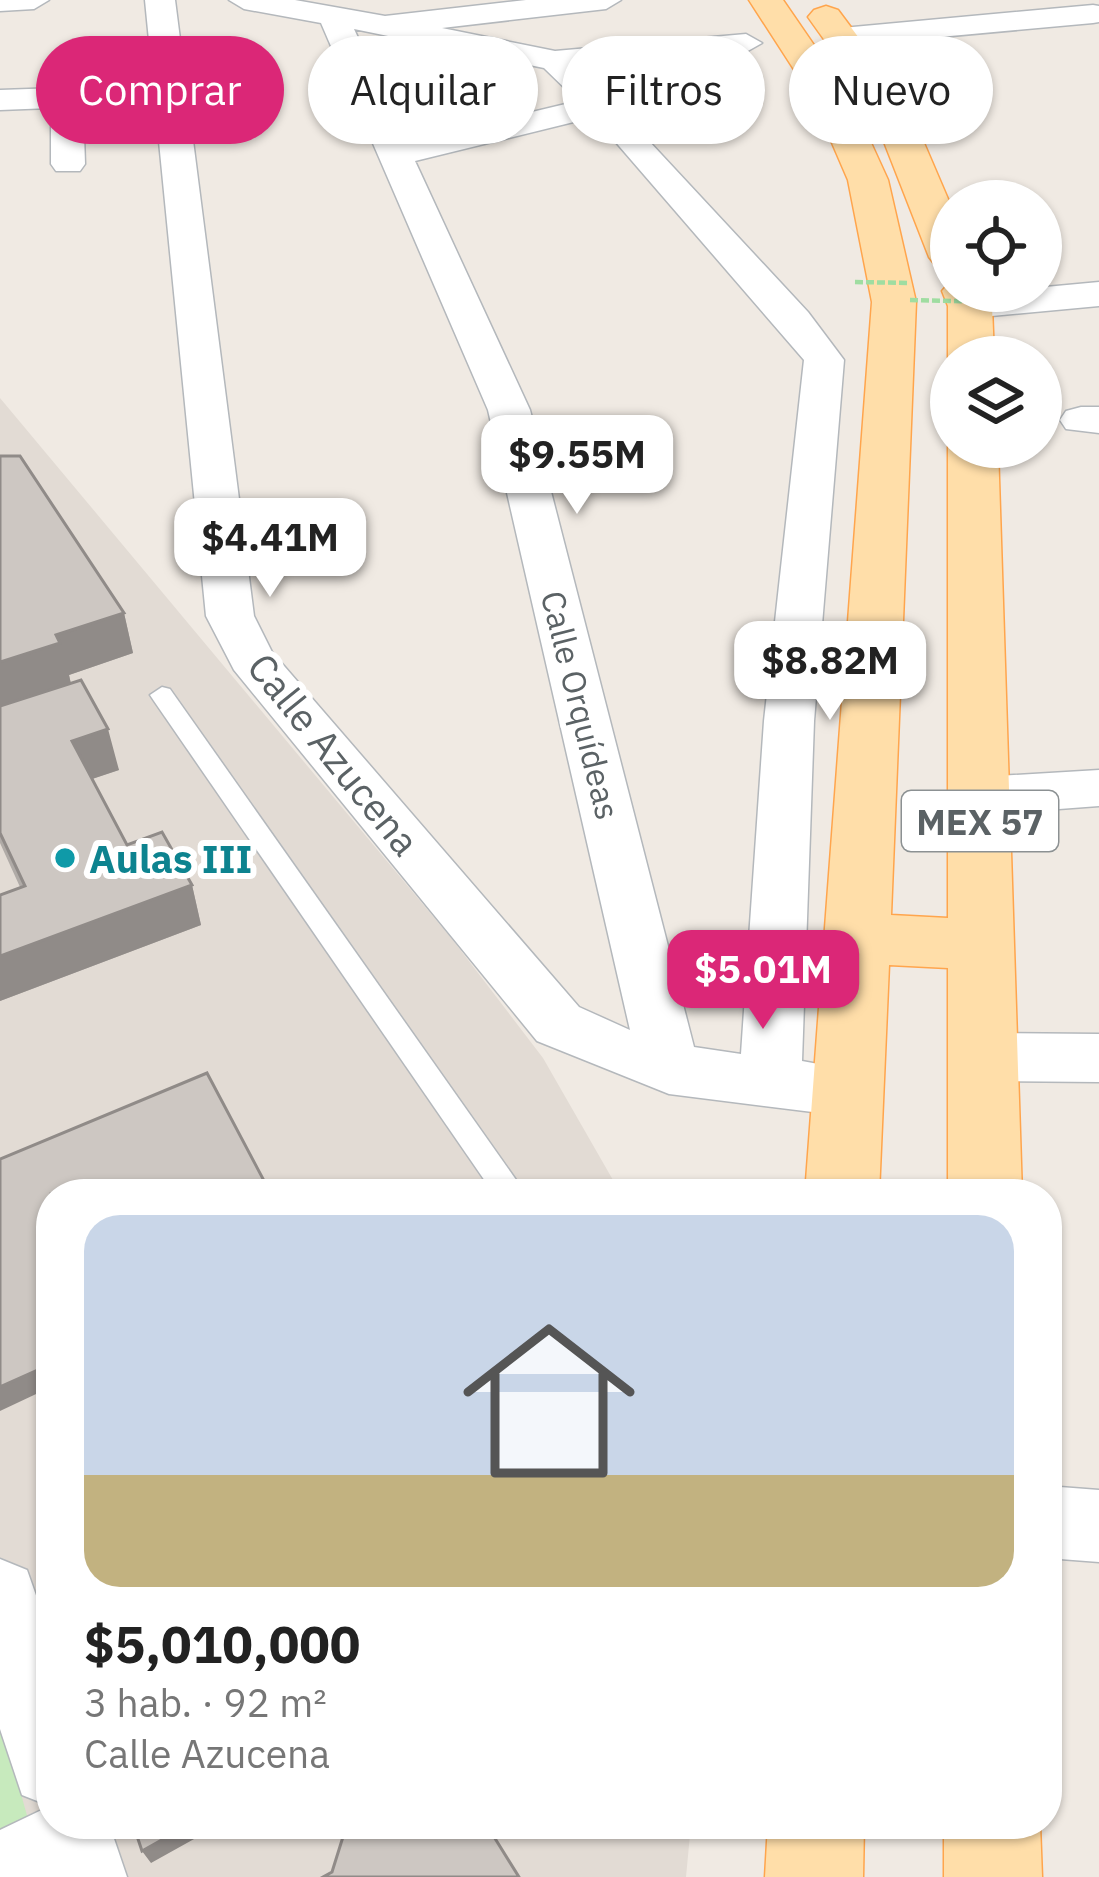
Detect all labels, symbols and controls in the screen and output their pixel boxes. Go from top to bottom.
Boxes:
chip: Comprar [36,36,284,144]
chip: Alquilar [308,36,538,144]
chip: Filtros [562,36,765,144]
chip: Nuevo [789,36,993,144]
map controls [930,180,1062,468]
button: locate [930,180,1062,312]
button: layers [930,336,1062,468]
pin: $9.55M [479,415,675,517]
text: $9.55M [508,428,646,479]
pin: $4.41M [172,498,368,600]
text: $4.41M [201,511,339,562]
street label: Calle Orquídeas [532,586,630,824]
pin: $8.82M [732,621,928,723]
text: $8.82M [761,634,899,685]
street label: Calle Azucena [237,642,431,866]
road number: MEX 57 [902,791,1058,851]
place label: Aulas III [89,833,252,884]
marker: Aulas III [52,845,78,871]
pin: $5.01M [665,930,861,1032]
text: $5.01M [694,943,832,994]
icon: home [441,1293,657,1509]
text: $5,010,000 [84,1611,360,1677]
text: 3 hab. · 92 m² [84,1677,327,1728]
text: Calle Azucena [84,1728,330,1779]

